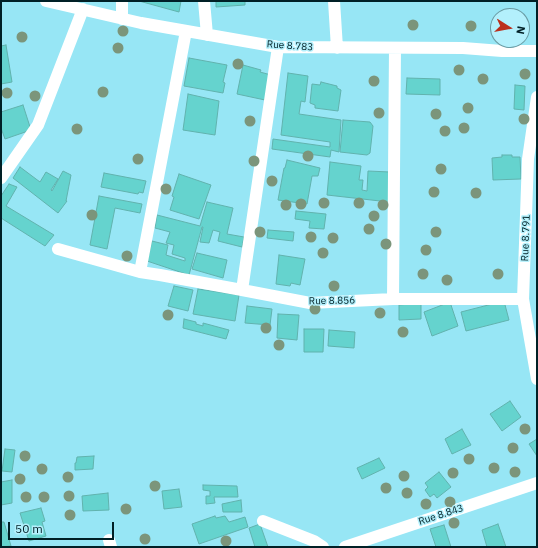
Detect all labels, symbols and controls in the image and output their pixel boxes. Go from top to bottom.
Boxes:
north arrow [490,8,530,48]
text: N [513,25,528,35]
street label: Rue 8.783 [266,38,314,54]
street label: Rue 8.791 [519,214,533,262]
street label: Rue 8.856 [309,295,355,307]
street label: Rue 8.843 [417,502,465,528]
scale bar [10,514,116,540]
text: 50 m [15,521,43,536]

